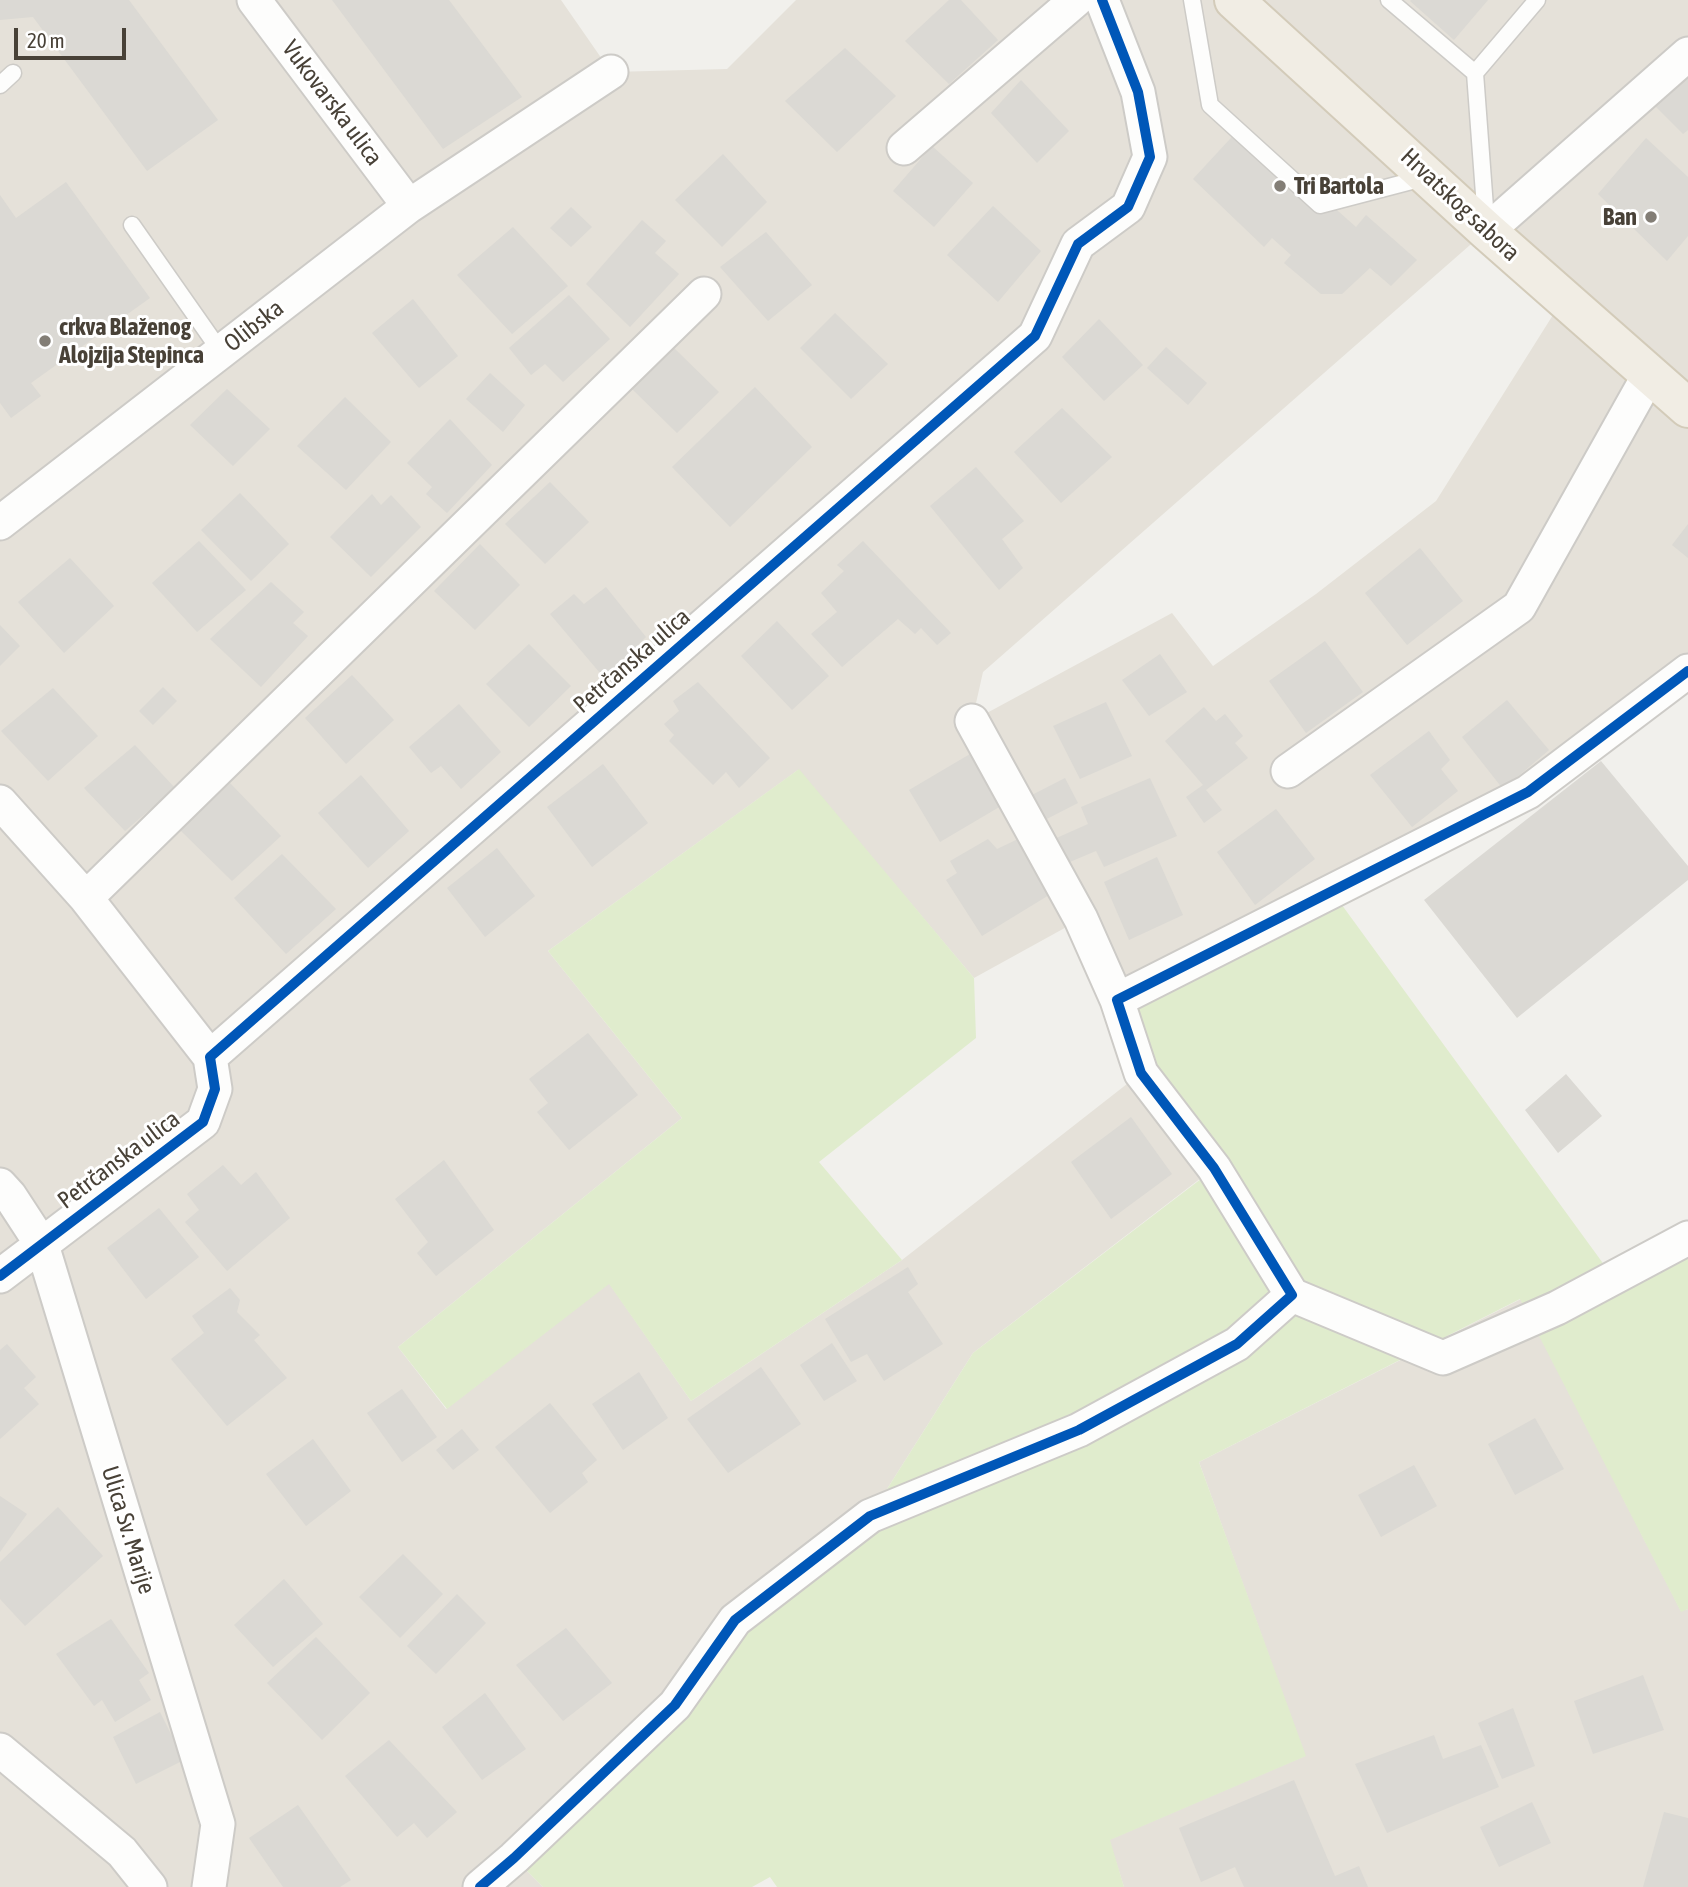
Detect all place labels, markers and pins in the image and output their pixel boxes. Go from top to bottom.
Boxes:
place label: Tri Bartola [1294,172,1384,200]
marker: Tri Bartola [1272,178,1288,194]
place label: Ban [1603,203,1637,231]
marker: Ban [1643,209,1659,225]
place label: crkva Blaženog Alojzija Stepinca [59,313,204,369]
marker: crkva Blaženog Alojzija Stepinca [37,333,53,349]

